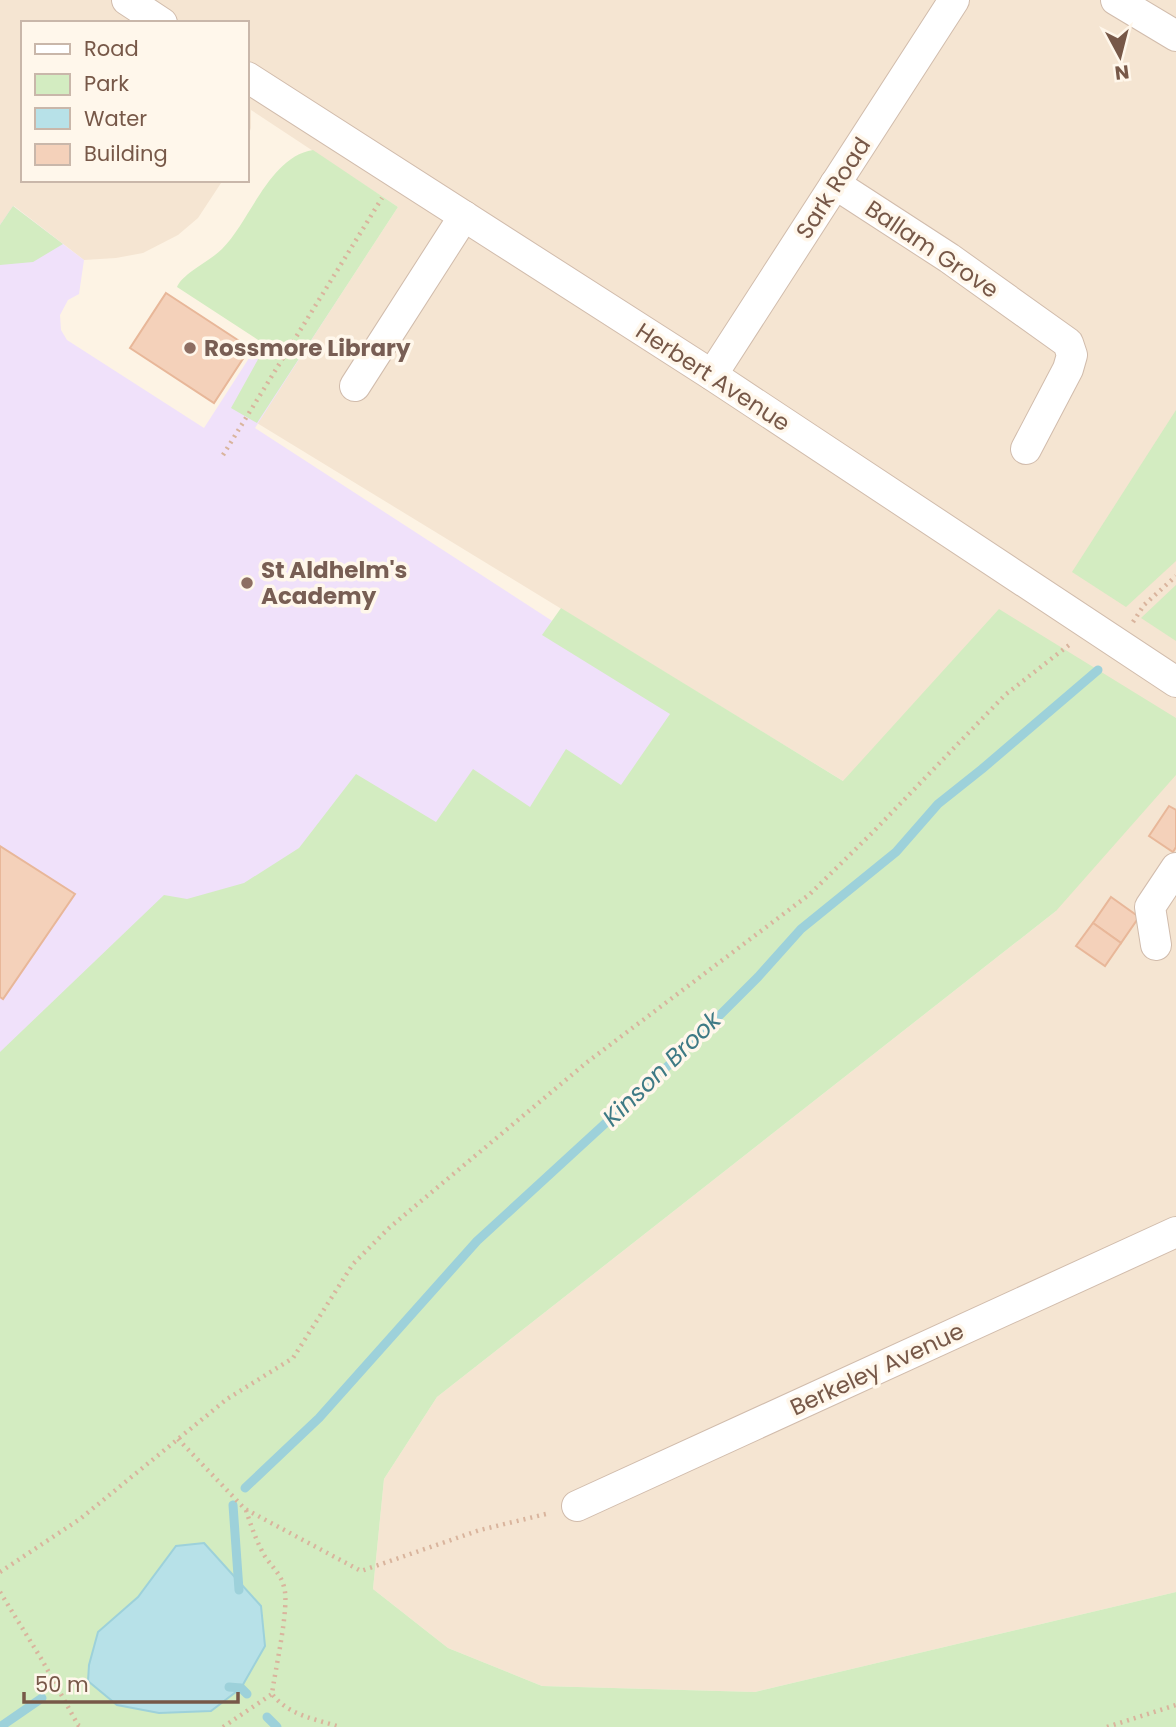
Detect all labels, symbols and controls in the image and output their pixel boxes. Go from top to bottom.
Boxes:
legend [21,21,248,182]
north arrow [1085,21,1155,91]
text: Road [84,34,139,63]
text: N [1113,58,1131,87]
text: Park [84,69,129,98]
text: Water [84,104,147,133]
street label: Sark Road [788,131,878,245]
text: Building [84,139,168,168]
street label: Ballam Grove [859,192,1005,306]
street label: Herbert Avenue [630,315,796,439]
place label: Rossmore Library [204,332,411,364]
marker: Rossmore Library [182,340,198,356]
place label: St Aldhelm's Academy [261,554,407,612]
marker: St Aldhelm's Academy [239,575,255,591]
water label: Kinson Brook [595,1003,729,1134]
street label: Berkeley Avenue [785,1315,969,1423]
scale bar [24,1660,238,1704]
text: 50 m [35,1670,89,1699]

